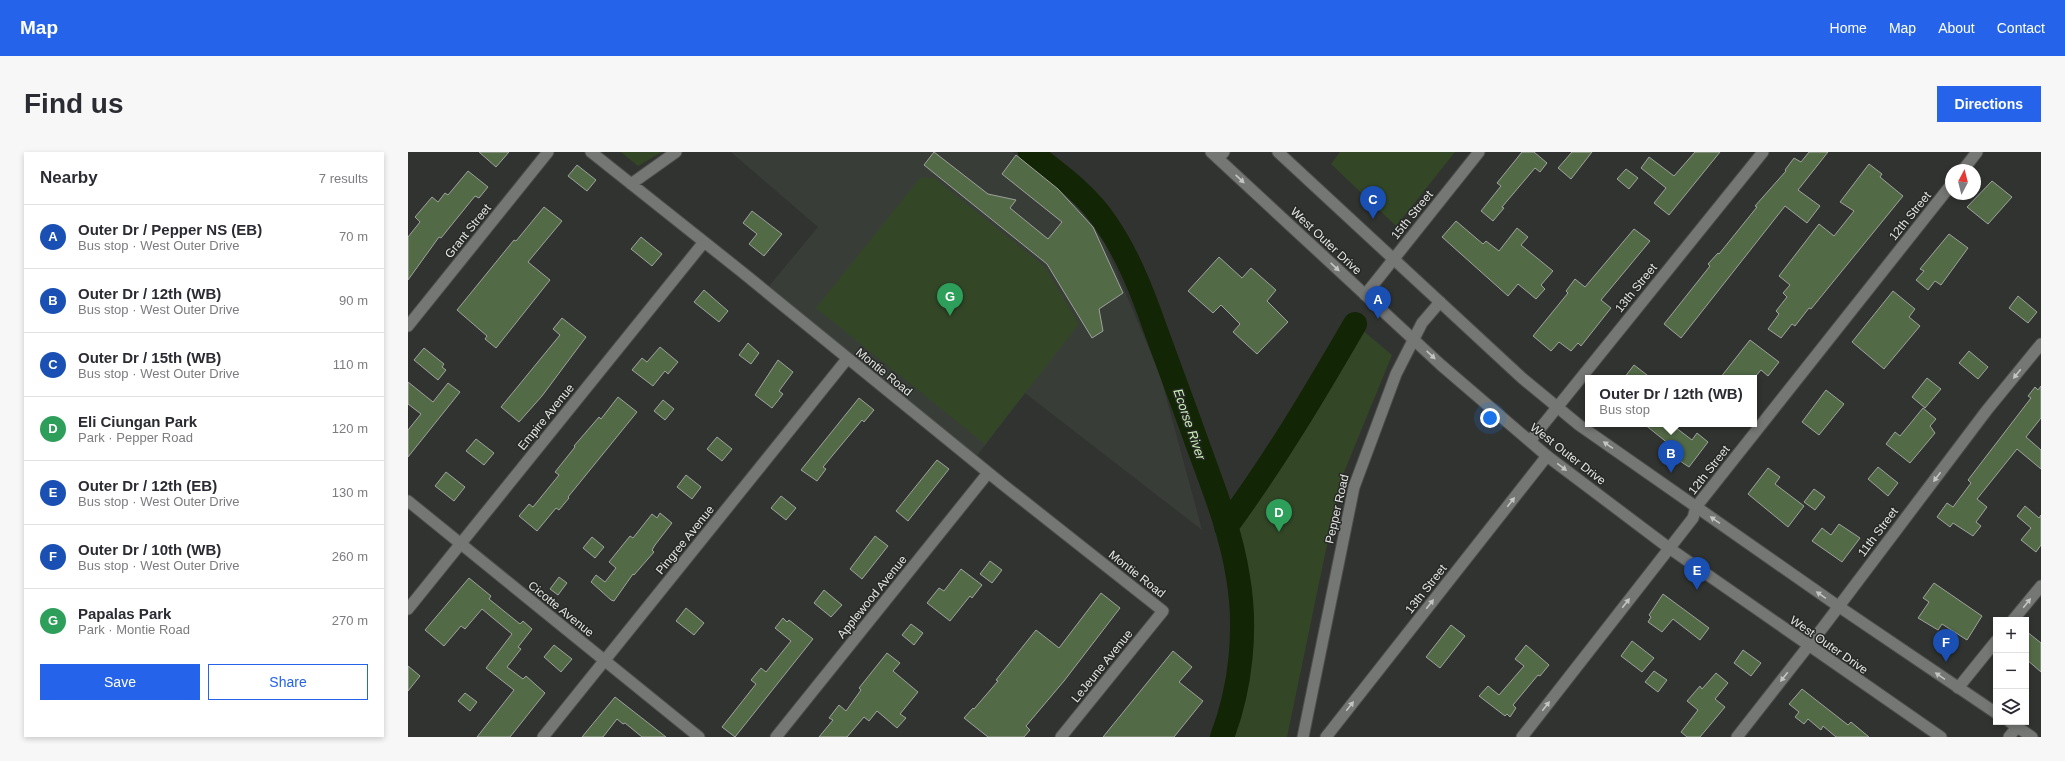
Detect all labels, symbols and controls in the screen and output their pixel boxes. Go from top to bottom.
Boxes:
text: Map [20,17,58,38]
text: Home [1830,20,1867,36]
text: Map [1889,20,1916,36]
text: About [1938,20,1975,36]
text: Contact [1997,20,2045,36]
button: Directions [1937,86,2041,122]
text: Find us [24,88,124,119]
north arrow [1945,164,1981,200]
text: Nearby [40,168,98,187]
text: 7 results [319,171,368,186]
one-way arrow [1235,174,1245,183]
pin: C [1360,186,1386,219]
street label: 15th Street [1388,187,1436,242]
street label: 12th Street [1886,188,1934,243]
street label: Grant Street [442,201,494,261]
street label: West Outer Drive [1288,205,1365,278]
text: Outer Dr / Pepper NS (EB) [78,221,262,238]
text: A [48,229,58,244]
text: 70 m [339,229,368,244]
text: Bus stop · West Outer Drive [78,238,240,253]
street label: 13th Street [1612,260,1660,315]
one-way arrow [1330,262,1340,272]
pin: G [937,283,963,316]
text: Outer Dr / 12th (WB) [78,285,221,302]
pin: A [1365,286,1391,319]
text: B [48,293,58,308]
text: 90 m [339,293,368,308]
text: Bus stop · West Outer Drive [78,302,240,317]
street label: Montie Road [853,345,915,399]
text: Outer Dr / 15th (WB) [78,349,221,366]
one-way arrow [1425,351,1436,360]
text: C [48,357,58,372]
text: 110 m [333,357,368,372]
text: Bus stop · West Outer Drive [78,366,240,381]
one-way arrow [2012,368,2021,379]
popup [1585,375,1757,427]
street label: Empire Avenue [515,381,577,453]
text: Outer Dr / 12th (WB) [1599,385,1743,402]
water label: Ecorse River [1170,387,1209,462]
text: Bus stop [1599,402,1650,417]
your location [1480,408,1500,428]
text: Eli Ciungan Park [78,413,197,430]
street label: West Outer Drive [1528,420,1609,488]
text: D [48,421,58,436]
text: 120 m [332,421,368,436]
text: Park · Pepper Road [78,430,193,445]
pin: B [1658,440,1684,473]
one-way arrow [1603,441,1614,449]
street label: 12th Street [1685,442,1733,497]
one-way arrow [1556,462,1567,471]
one-way arrow [1933,471,1941,482]
street label: Pepper Road [1322,473,1352,545]
text: Outer Dr / 12th (EB) [78,477,217,494]
text: E [49,485,57,500]
text: 130 m [332,485,368,500]
text: Bus stop · West Outer Drive [78,494,240,509]
one-way arrow [1506,497,1515,508]
pin: D [1266,499,1292,532]
street label: Pingree Avenue [653,503,717,577]
street label: 11th Street [1855,504,1901,559]
one-way arrow [1709,516,1720,524]
text: Outer Dr / 10th (WB) [78,541,221,558]
street label: Montie Road [1106,548,1168,600]
text: F [49,549,57,564]
text: 260 m [332,549,368,564]
street label: Applewood Avenue [834,553,910,641]
pin: E [1684,557,1710,590]
text: Bus stop · West Outer Drive [78,558,240,573]
street label: 13th Street [1402,561,1450,616]
street label: Cicotte Avenue [525,578,597,640]
one-way arrow [1816,591,1827,599]
one-way arrow [2023,597,2032,608]
one-way arrow [1622,598,1630,609]
one-way arrow [1426,599,1435,610]
text: Papalas Park [78,605,171,622]
text: G [48,613,58,628]
text: 270 m [332,613,368,628]
street label: West Outer Drive [1787,613,1871,677]
map controls [1993,617,2029,725]
button: + [1993,617,2029,653]
text: Park · Montie Road [78,622,190,637]
street label: LeJeune Avenue [1068,627,1136,705]
pin: F [1933,629,1959,662]
button: − [1993,653,2029,689]
button: Save [40,664,200,700]
button: Share [208,664,368,700]
one-way arrow [1779,671,1788,682]
one-way arrow [1935,672,1946,680]
button: layers [1993,689,2029,725]
one-way arrow [1345,701,1354,712]
one-way arrow [1542,701,1551,712]

